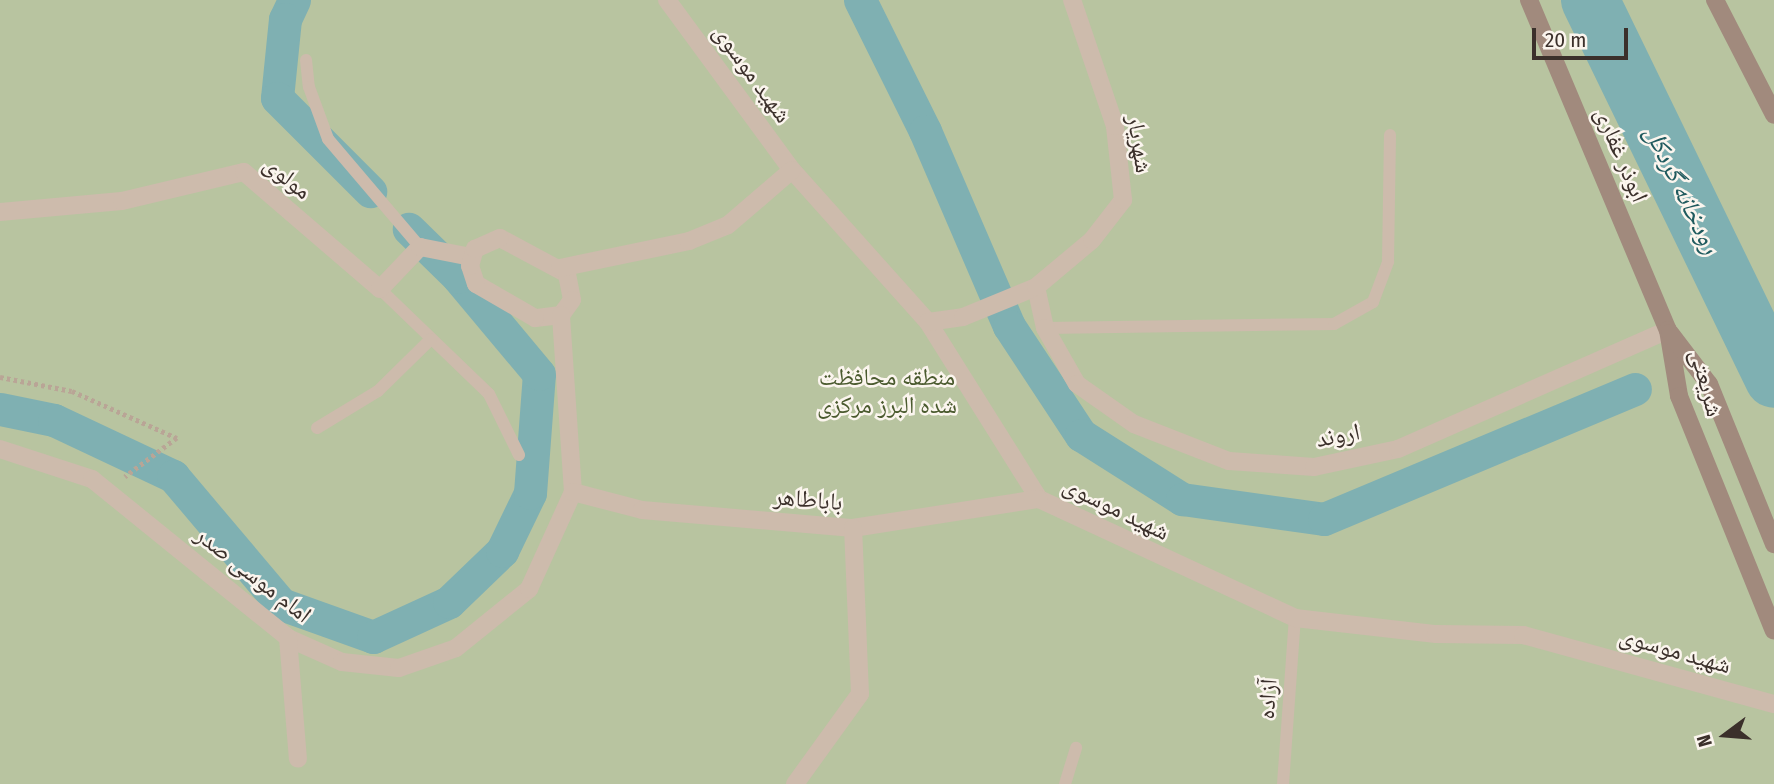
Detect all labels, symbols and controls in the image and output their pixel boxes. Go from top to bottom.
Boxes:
scale bar [1536,14,1632,58]
street label: شهید موسوی [707,19,797,129]
text: 20 m [1545,27,1586,53]
street label: ابوذر غفاری [1588,103,1654,207]
street label: شهریار [1120,113,1158,175]
water label: رودخانه گردکل [1637,121,1727,259]
street label: مولوی [257,150,317,206]
street label: شریعتی [1683,346,1729,420]
park label: منطقه محافظت شده البرز مرکزی [817,364,957,420]
street label: اروند [1314,418,1362,454]
street label: شهید موسوی [1058,471,1174,547]
street label: باباطاهر [772,483,844,517]
street label: امام موسی صدر [189,521,317,629]
street label: شهید موسوی [1616,621,1734,681]
street label: آزاده [1252,678,1284,720]
north arrow [1690,700,1760,770]
text: N [1692,732,1717,750]

